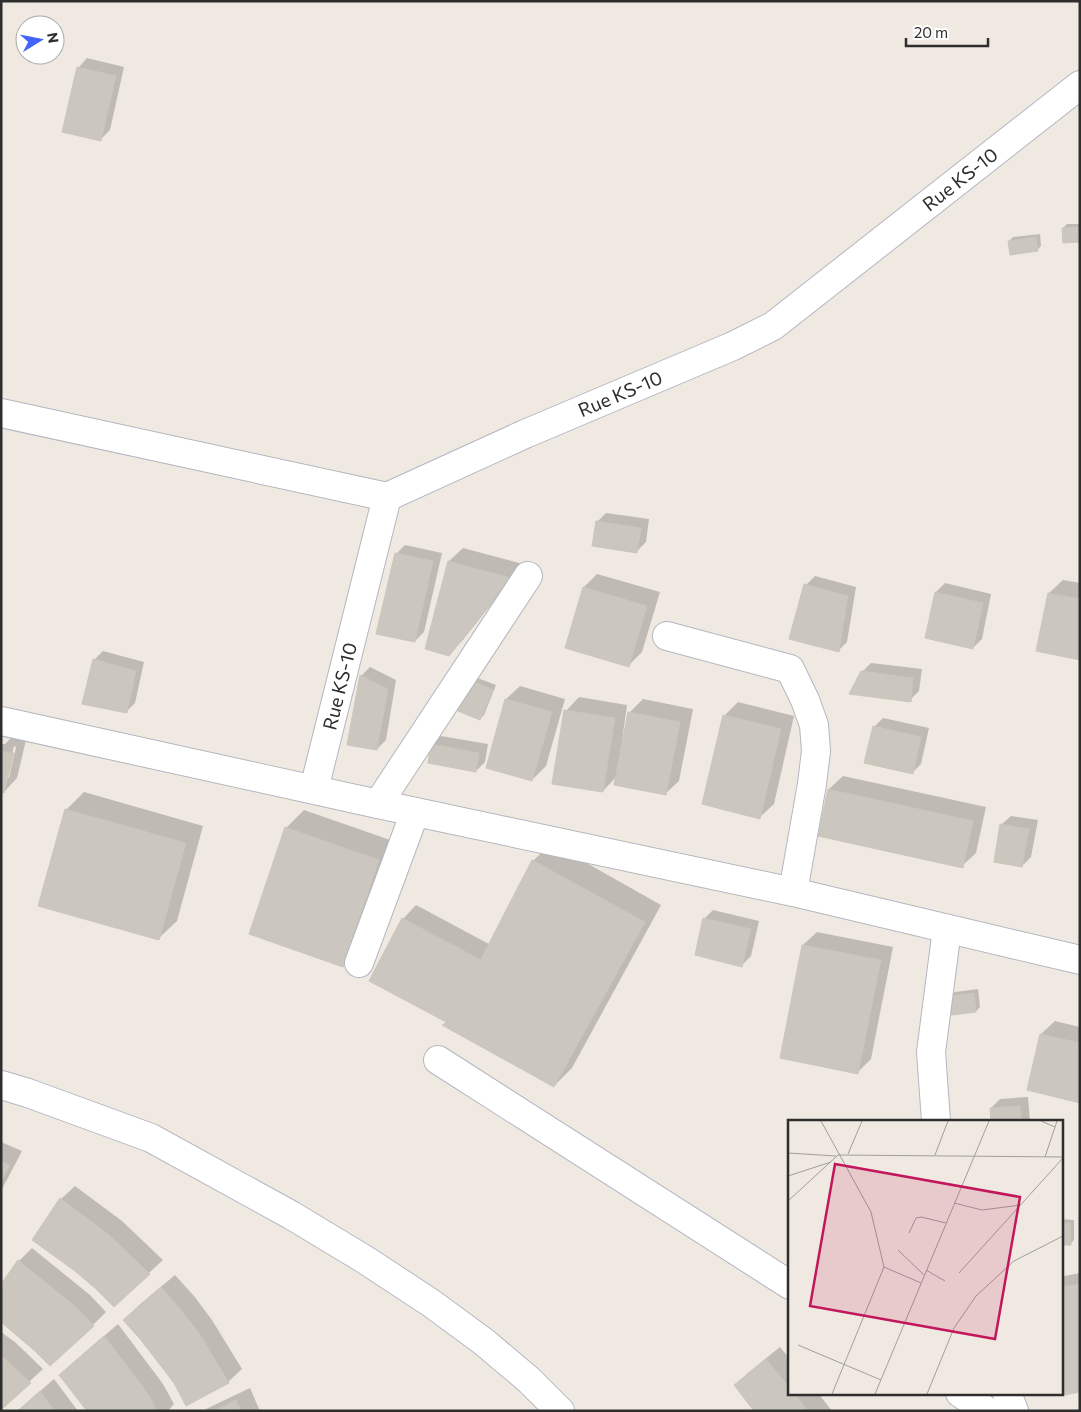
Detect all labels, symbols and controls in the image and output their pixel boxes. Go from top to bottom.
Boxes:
north arrow [15,15,65,65]
scale bar [906,15,988,47]
text: 20 m [914,23,948,41]
text: N [44,31,63,44]
street label: Rue KS-10 [917,142,1002,215]
street label: Rue KS-10 [574,365,666,421]
street label: Rue KS-10 [317,640,361,732]
inset map [788,1120,1064,1394]

